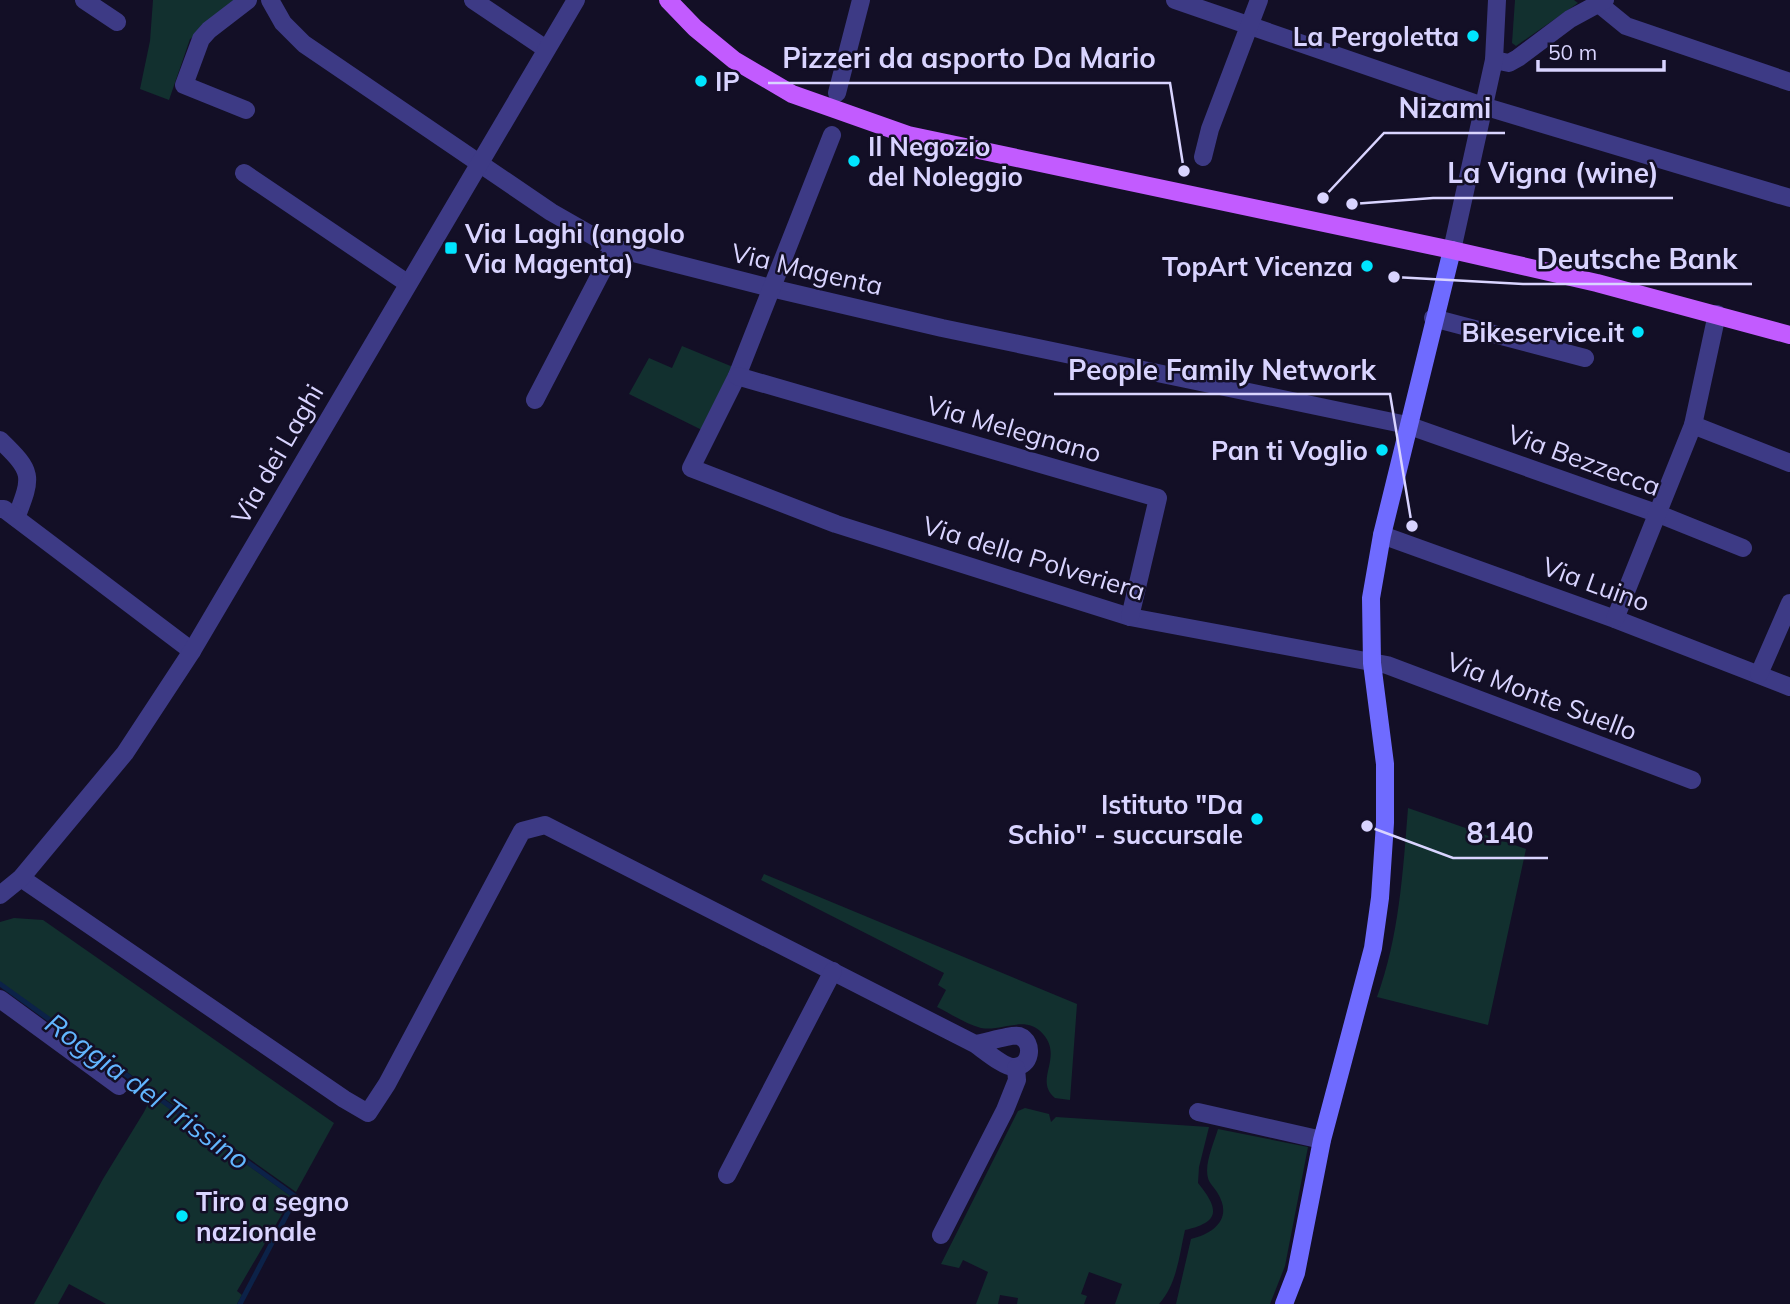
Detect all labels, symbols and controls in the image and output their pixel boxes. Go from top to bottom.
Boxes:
place label: La Pergoletta [1293,20,1459,53]
marker: La Pergoletta [1465,28,1481,44]
scale bar [1538,28,1664,72]
callout: Pizzeri da asporto Da Mario [768,34,1170,83]
text: 50 m [1548,39,1597,65]
text: Pizzeri da asporto Da Mario [782,40,1156,75]
place label: IP [715,65,740,98]
marker: IP [693,73,709,89]
callout: Nizami [1384,84,1505,133]
text: Nizami [1399,90,1491,125]
place label: Il Negozio del Noleggio [868,130,1023,193]
callout: La Vigna (wine) [1433,149,1673,198]
marker: Il Negozio del Noleggio [846,153,862,169]
text: La Vigna (wine) [1447,155,1659,190]
place label: Via Laghi (angolo Via Magenta) [464,217,685,280]
callout: Deutsche Bank [1523,235,1752,284]
street label: Via Magenta [728,236,886,302]
marker: Via Laghi (angolo Via Magenta) [443,240,459,256]
text: Deutsche Bank [1536,241,1738,276]
place label: TopArt Vicenza [1162,250,1353,283]
marker: TopArt Vicenza [1359,258,1375,274]
place label: Bikeservice.it [1462,316,1624,349]
marker: Bikeservice.it [1630,324,1646,340]
callout: People Family Network [1054,345,1390,394]
text: People Family Network [1068,352,1376,387]
street label: Via dei Laghi [224,378,330,530]
street label: Via Melegnano [923,388,1105,470]
street label: Via Bezzecca [1503,417,1665,503]
place label: Pan ti Voglio [1211,434,1368,467]
marker: Pan ti Voglio [1374,442,1390,458]
street label: Via della Polveriera [919,508,1149,608]
street label: Via Luino [1538,549,1654,619]
street label: Via Monte Suello [1442,644,1642,748]
place label: Istituto "Da Schio" - succursale [1008,788,1243,851]
callout: 8140 [1453,809,1548,858]
marker: Istituto "Da Schio" - succursale [1249,811,1265,827]
text: 8140 [1466,815,1534,850]
water label: Roggia del Trissino [39,1005,257,1177]
place label: Tiro a segno nazionale [196,1185,349,1248]
marker: Tiro a segno nazionale [174,1208,190,1224]

